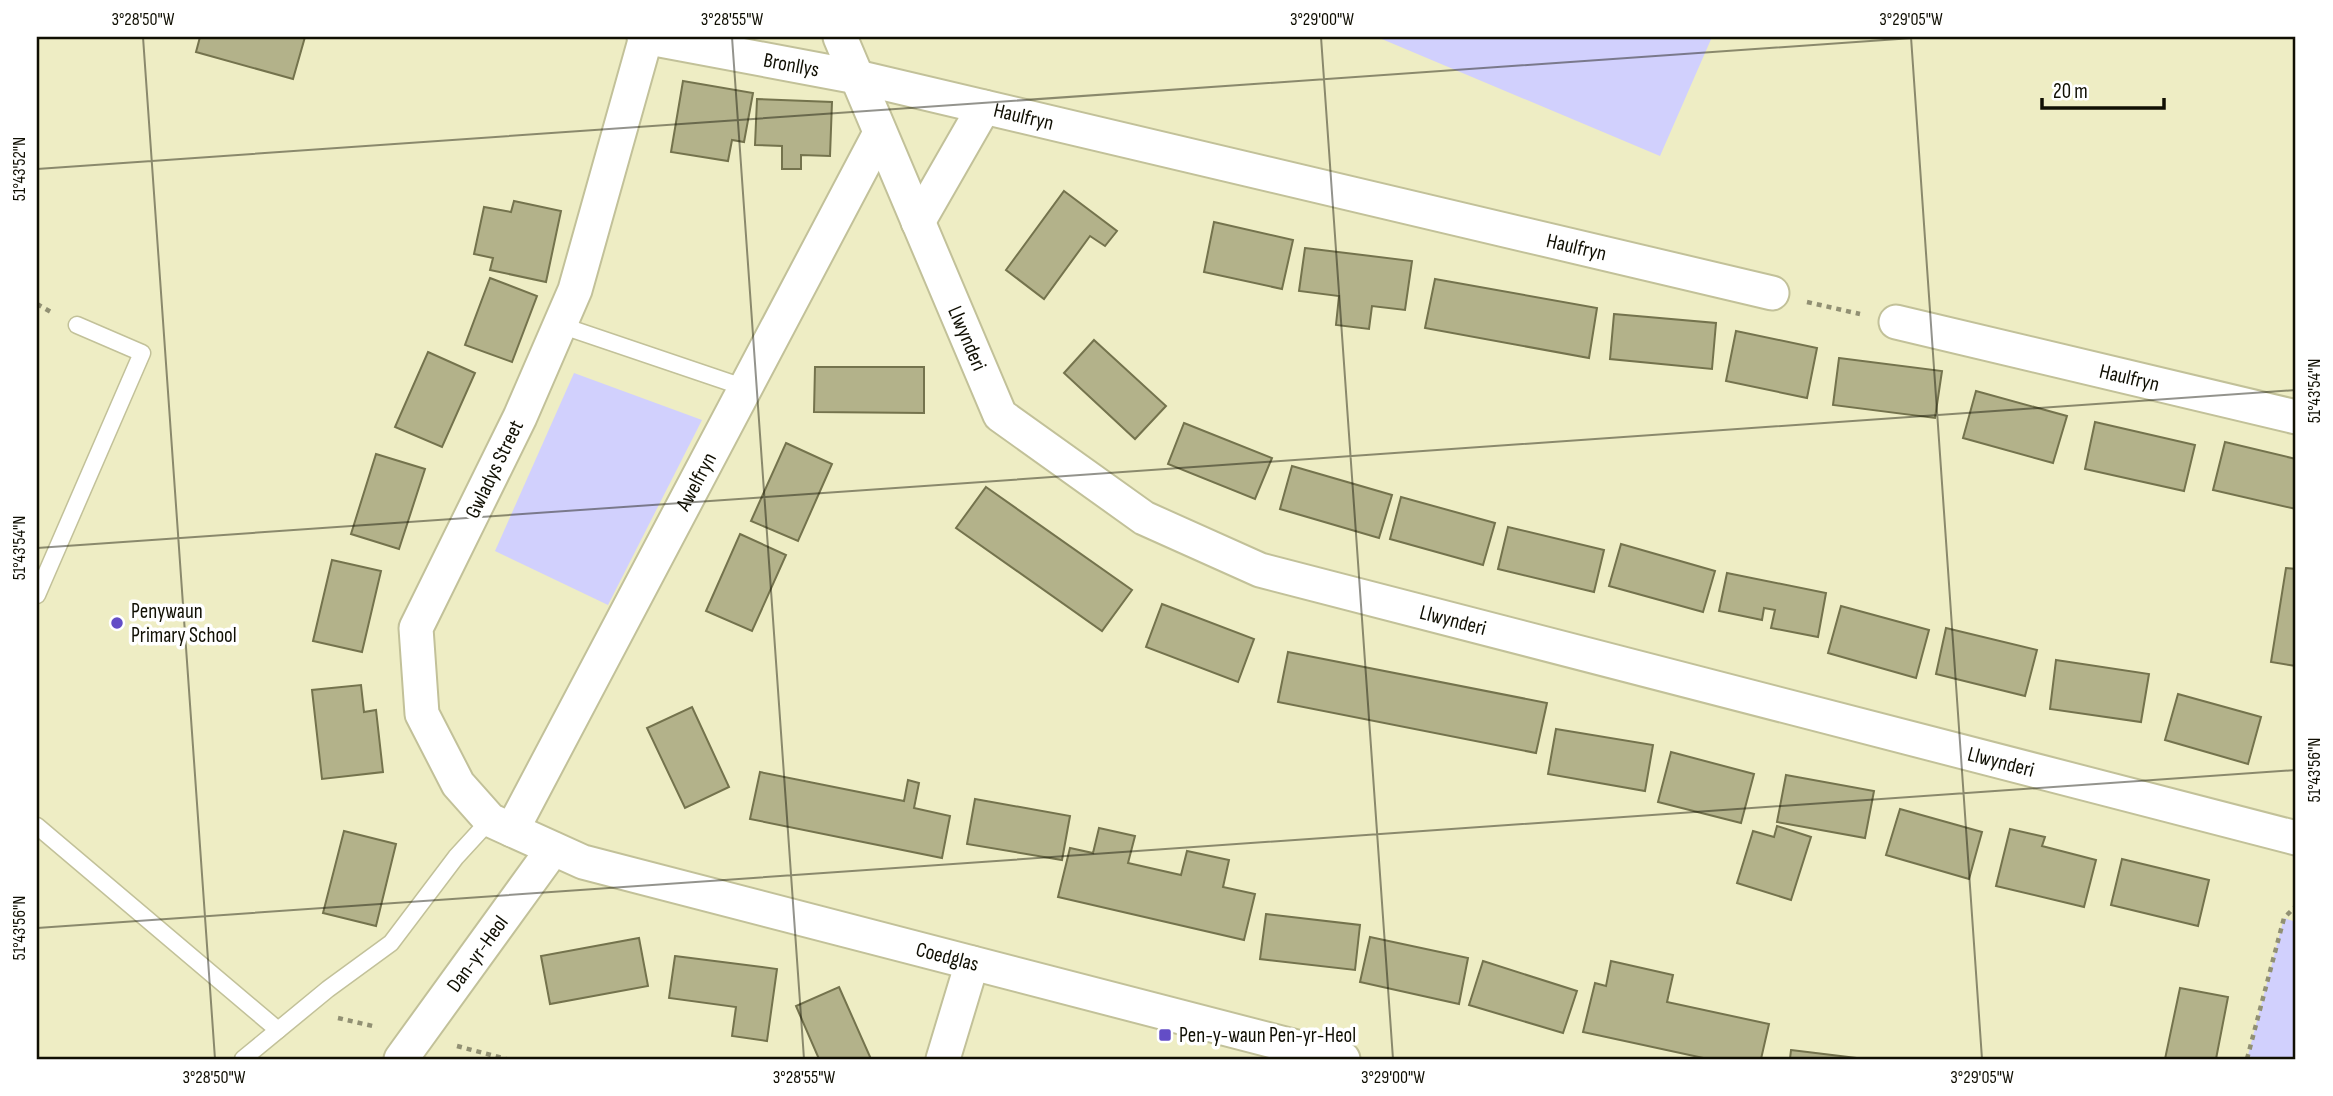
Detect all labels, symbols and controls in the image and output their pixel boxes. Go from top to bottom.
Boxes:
text: 3°28'50"W [111,9,175,30]
text: 3°28'55"W [701,9,763,30]
text: 3°29'00"W [1290,9,1354,30]
text: 3°29'05"W [1879,9,1943,30]
street label: Bronllys [761,48,821,83]
scale bar [2042,66,2165,110]
text: 20 m [2053,79,2088,104]
street label: Haulfryn [991,98,1056,136]
text: 51°43'52"N [9,137,30,201]
street label: Haulfryn [1544,228,1609,266]
street label: Llwynderi [942,302,992,374]
street label: Haulfryn [2097,359,2162,397]
text: 51°43'54"N [2304,359,2325,423]
street label: Gwladys Street [460,416,529,522]
street label: Awelfryn [670,448,722,516]
text: 51°43'54"N [9,516,30,580]
place label: Penywaun Primary School [131,599,237,648]
street label: Llwynderi [1417,600,1489,641]
marker: Penywaun Primary School [109,615,125,631]
text: 51°43'56"N [2304,737,2325,803]
street label: Llwynderi [1965,742,2037,783]
text: 51°43'56"N [9,895,30,961]
street label: Dan-yr-Heol [442,911,514,997]
street label: Coedglas [913,937,981,977]
place label: Pen-y-waun Pen-yr-Heol [1179,1023,1356,1048]
marker: Pen-y-waun Pen-yr-Heol [1157,1027,1173,1043]
text: 3°28'50"W [182,1067,246,1088]
text: 3°28'55"W [773,1067,835,1088]
text: 3°29'00"W [1361,1067,1425,1088]
text: 3°29'05"W [1950,1067,2014,1088]

